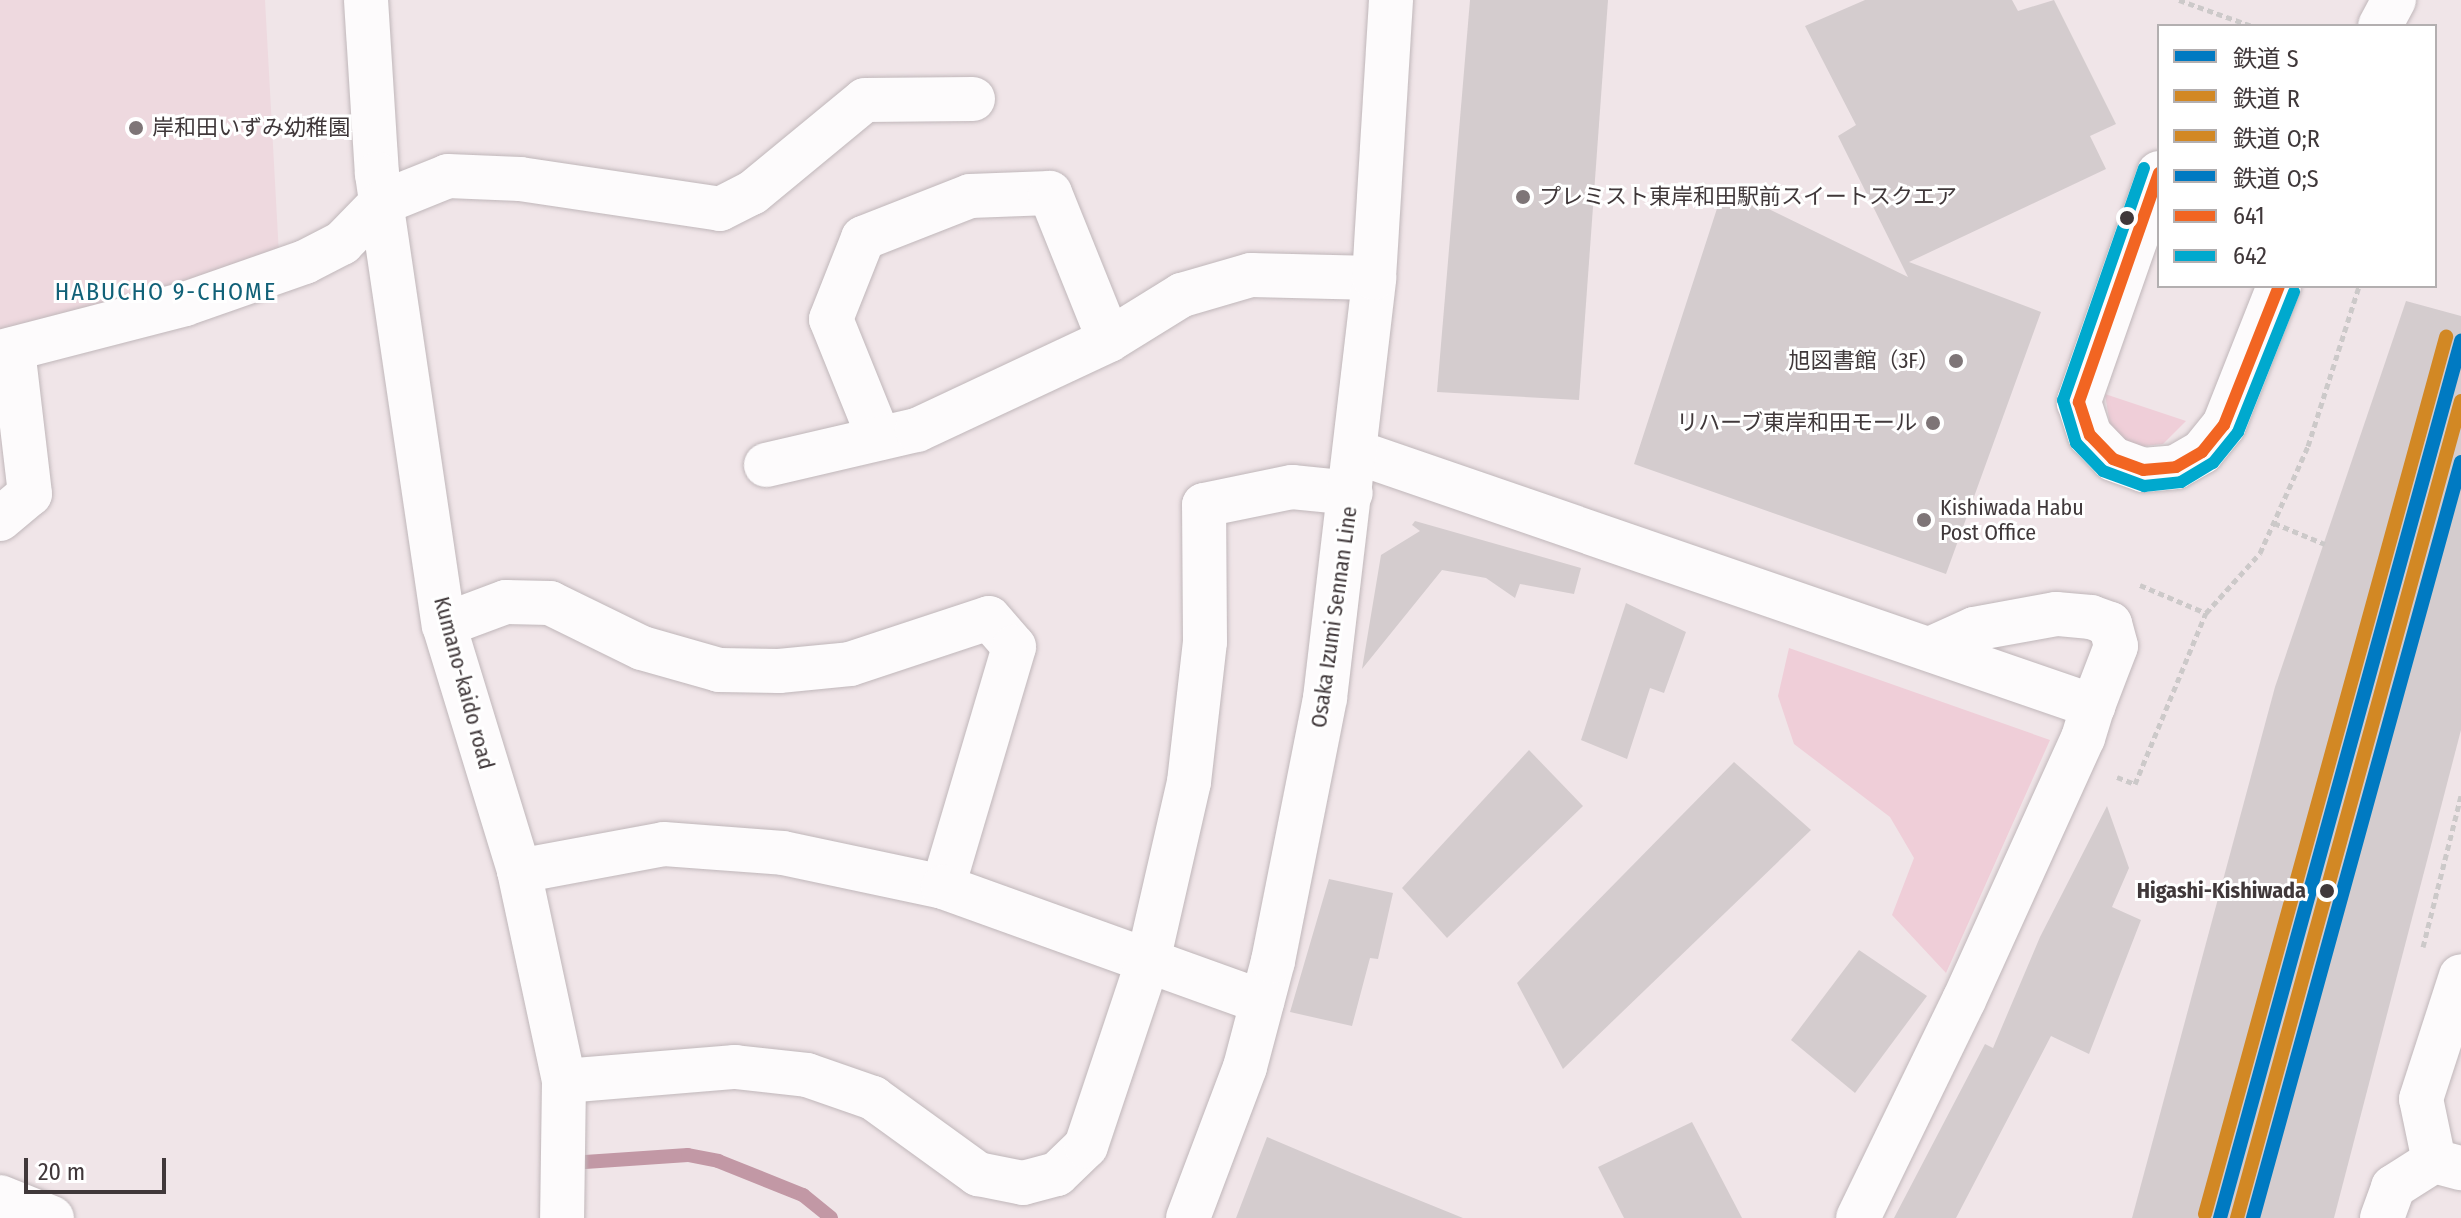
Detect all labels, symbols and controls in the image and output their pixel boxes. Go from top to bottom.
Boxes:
legend [2157,24,2437,288]
text: 鉄道 S [2233,45,2299,73]
text: 鉄道 R [2233,85,2300,113]
place label: 岸和田いずみ幼稚園 [152,115,350,141]
marker: 岸和田いずみ幼稚園 [127,119,145,137]
text: 鉄道 O;R [2233,125,2320,153]
text: 鉄道 O;S [2233,165,2319,193]
place label: プレミスト東岸和田駅前スイートスクエア [1539,184,1957,210]
marker: プレミスト東岸和田駅前スイートスクエア [1514,188,1532,206]
text: 641 [2233,202,2265,230]
unlabelled marker [2119,210,2135,226]
text: 642 [2233,242,2267,270]
district label: HABUCHO 9-CHOME [55,279,277,307]
place label: 旭図書館（3F） [1788,348,1940,374]
marker: 旭図書館（3F） [1947,352,1965,370]
place label: リハーブ東岸和田モール [1675,410,1917,436]
marker: リハーブ東岸和田モール [1924,414,1942,432]
place label: Kishiwada Habu Post Office [1940,494,2084,546]
street label: Osaka Izumi Sennan Line [1305,505,1363,729]
marker: Kishiwada Habu Post Office [1915,511,1933,529]
street label: Kumano-kaido road [428,594,500,772]
marker: Higashi-Kishiwada [2313,877,2341,905]
place label: Higashi-Kishiwada [2137,878,2306,904]
scale bar [28,1142,170,1192]
text: 20 m [38,1158,85,1186]

